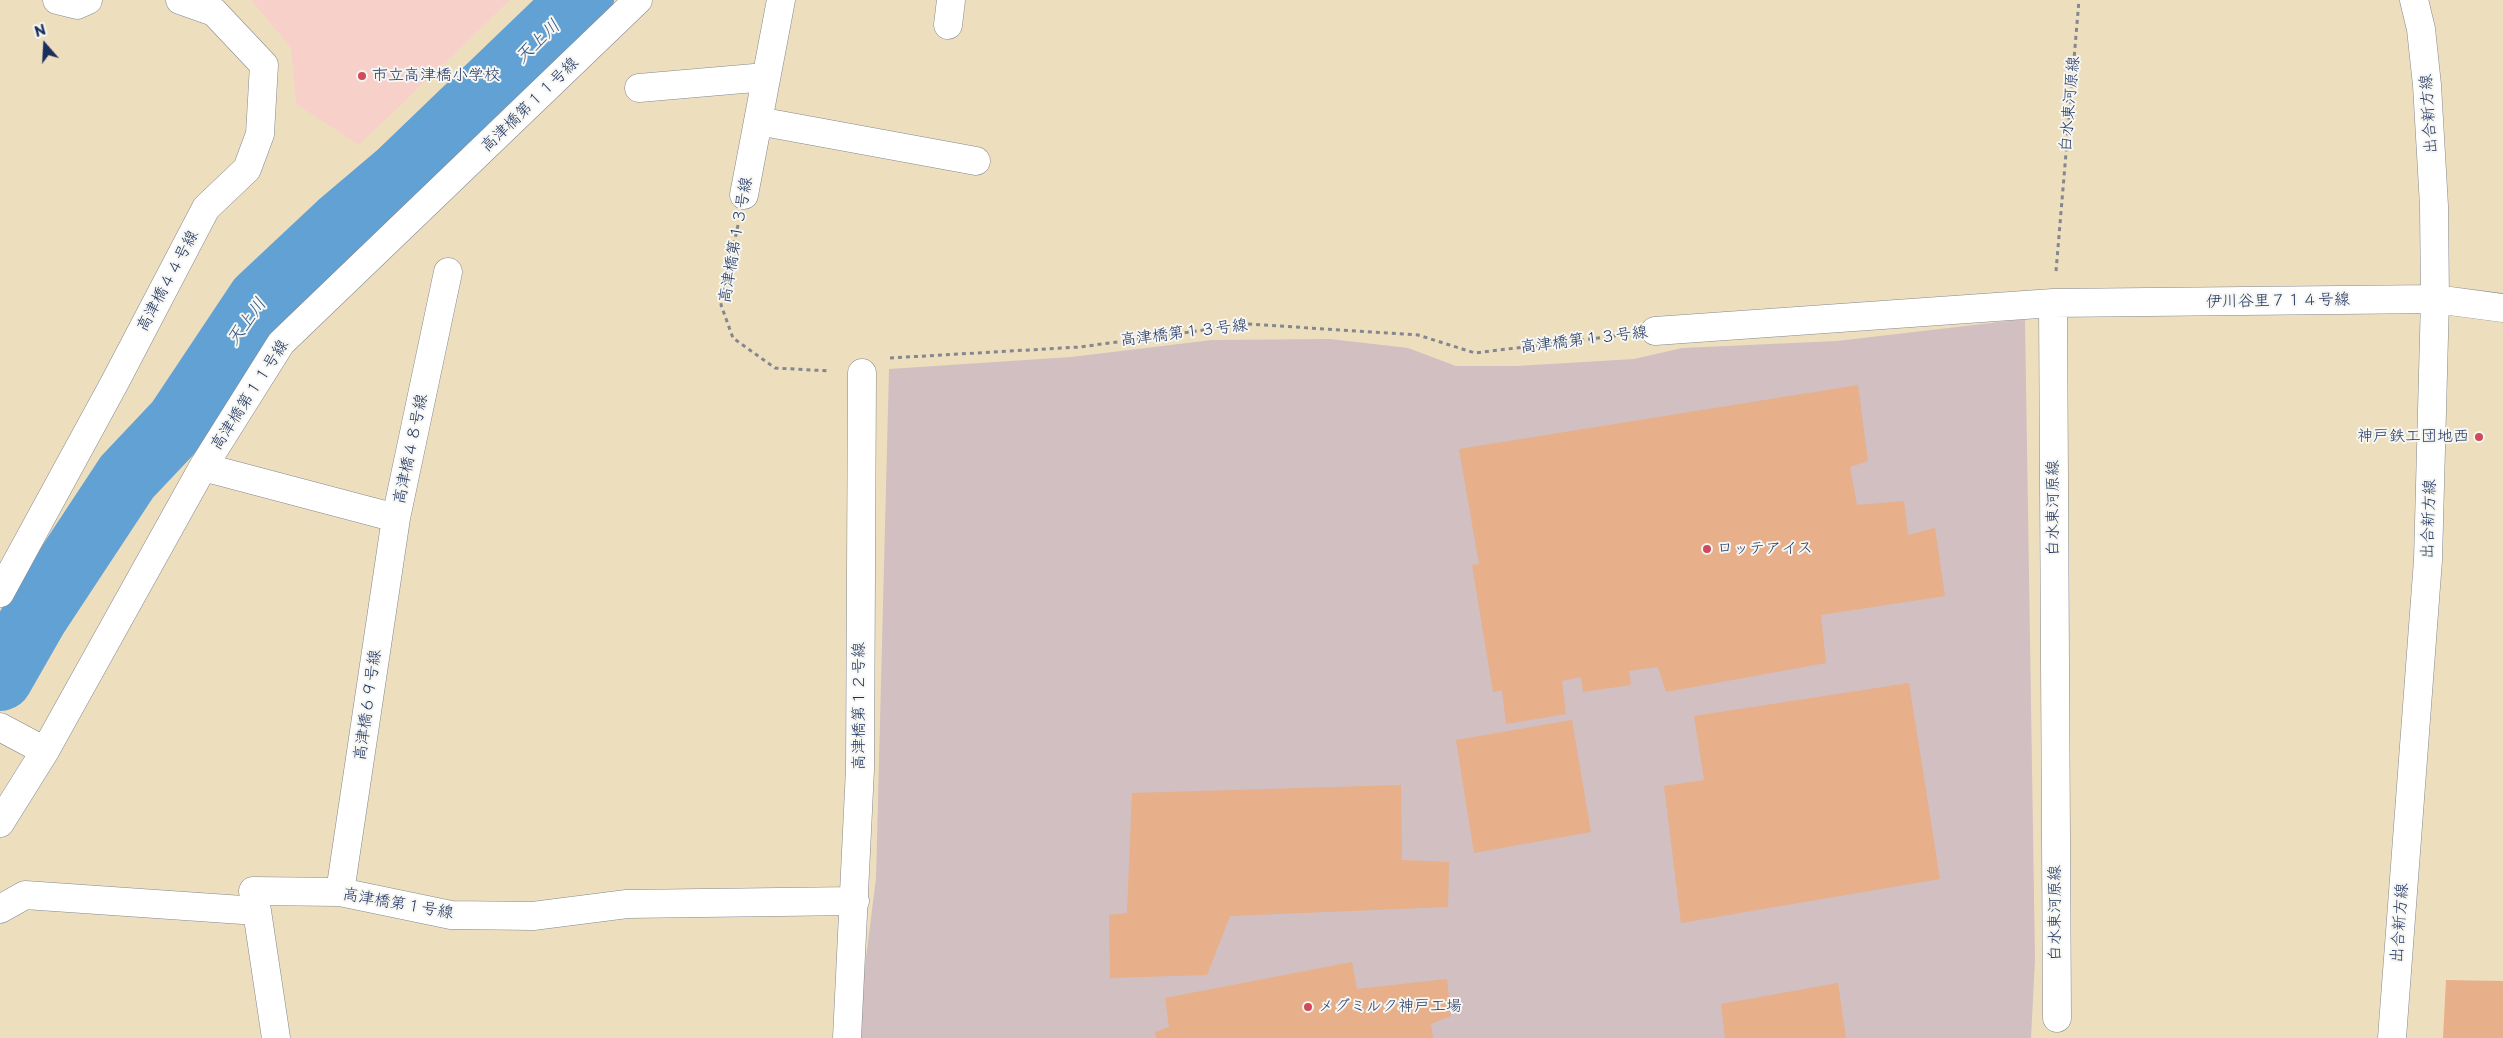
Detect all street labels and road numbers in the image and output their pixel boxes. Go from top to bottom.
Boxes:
street label: 高津橋第１１号線 [477,54,583,156]
street label: 白水東河原線 [2056,55,2084,153]
street label: 出合新方線 [2417,73,2441,155]
street label: 高津橋第１３号線 [715,175,757,305]
street label: 高津橋４４号線 [133,227,203,335]
street label: 伊川谷里７１４号線 [2206,290,2350,312]
street label: 高津橋第１３号線 [1119,316,1249,350]
street label: 高津橋第１３号線 [1519,323,1649,357]
street label: 高津橋第１１号線 [207,336,293,454]
street label: 高津橋４８号線 [390,392,432,506]
street label: 白水東河原線 [2044,460,2064,556]
street label: 出合新方線 [2418,479,2440,559]
street label: 高津橋第１２号線 [850,642,870,770]
street label: 高津橋６９号線 [351,648,385,762]
street label: 白水東河原線 [2046,865,2066,961]
street label: 出合新方線 [2388,882,2412,964]
street label: 高津橋第１号線 [341,885,455,923]

